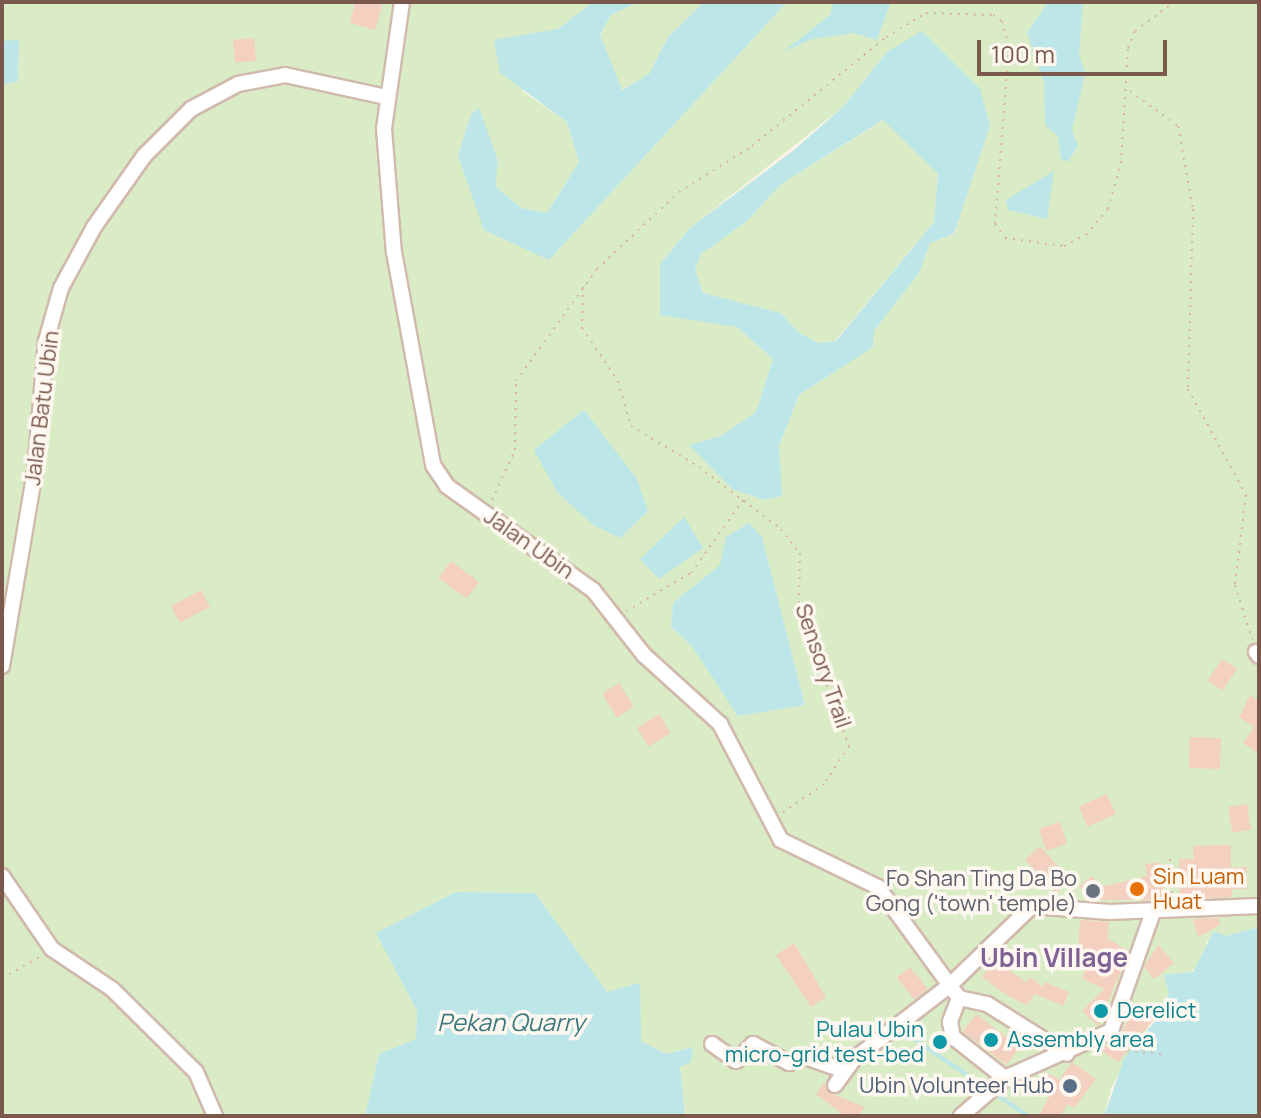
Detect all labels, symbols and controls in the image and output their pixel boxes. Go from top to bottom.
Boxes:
scale bar [981,24,1171,74]
text: 100 m [991,37,1055,70]
street label: Jalan Batu Ubin [19,329,65,487]
street label: Jalan Ubin [479,503,579,585]
street label: Sensory Trail [789,600,857,732]
place label: Sin Luam Huat [1153,863,1244,914]
place label: Fo Shan Ting Da Bo Gong ('town' temple) [866,865,1077,916]
marker: Sin Luam Huat [1128,880,1146,898]
marker: Fo Shan Ting Da Bo Gong ('town' temple) [1084,882,1102,900]
district label: Ubin Village [980,942,1128,974]
place label: Derelict [1117,998,1196,1024]
marker: Derelict [1092,1002,1110,1020]
water label: Pekan Quarry [437,1008,585,1036]
place label: Pulau Ubin micro-grid test-bed [725,1016,924,1068]
place label: Assembly area [1007,1027,1154,1053]
marker: Assembly area [982,1031,1000,1049]
marker: Pulau Ubin micro-grid test-bed [931,1033,949,1051]
place label: Ubin Volunteer Hub [859,1073,1054,1099]
marker: Ubin Volunteer Hub [1061,1077,1079,1095]

